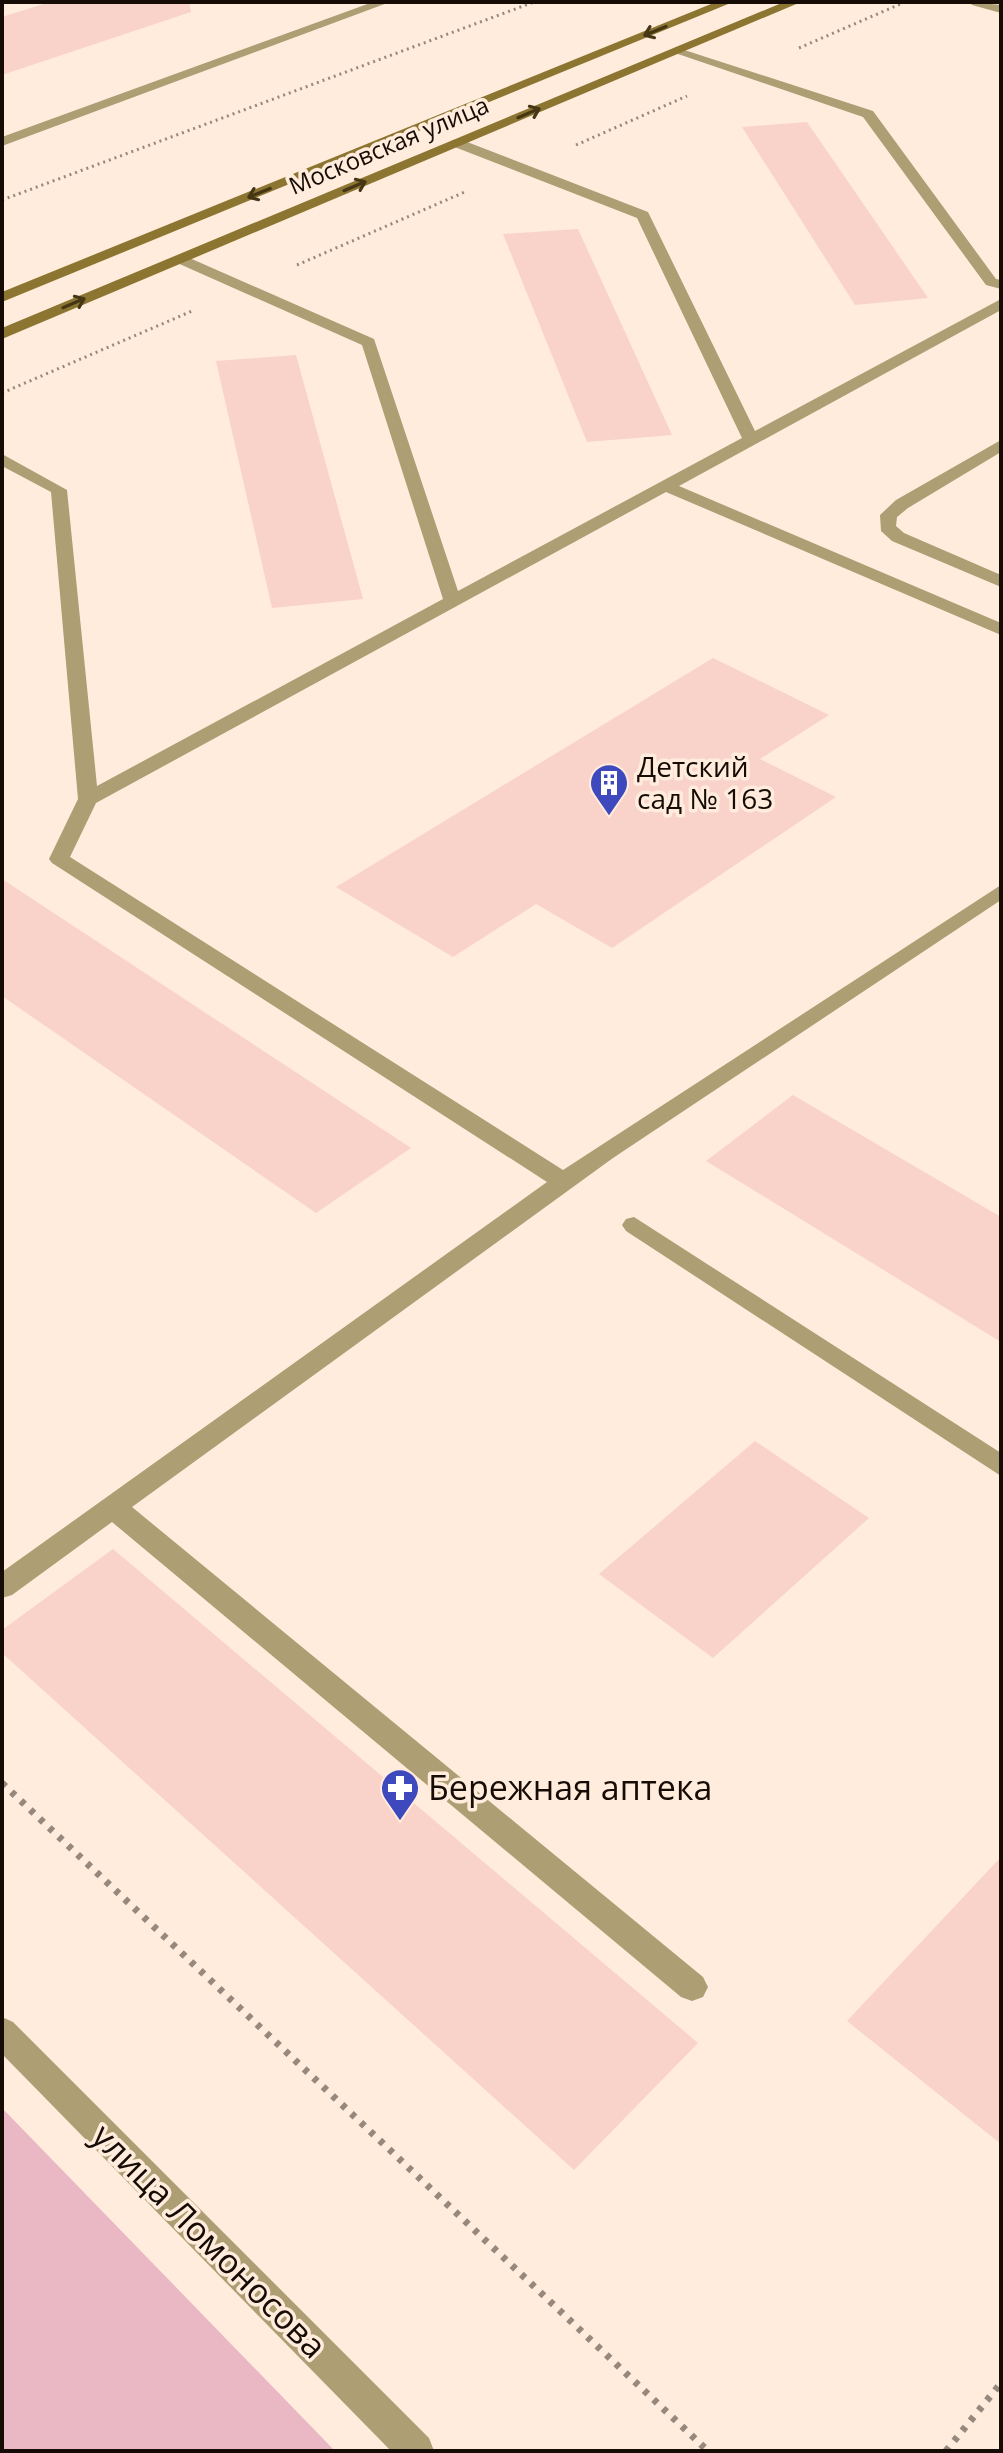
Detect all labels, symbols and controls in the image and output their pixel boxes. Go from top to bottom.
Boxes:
one-way arrow [643,25,668,40]
street label: Московская улица [283,88,493,202]
one-way arrow [516,105,541,120]
one-way arrow [342,177,367,192]
one-way arrow [247,186,272,201]
one-way arrow [61,295,86,310]
place label: Детский сад № 163 [637,747,773,817]
building icon: Детский сад № 163 [588,762,630,817]
place label: Бережная аптека [428,1764,712,1810]
pharmacy icon: Бережная аптека [379,1767,421,1822]
street label: улица Ломоносова [82,2113,337,2368]

